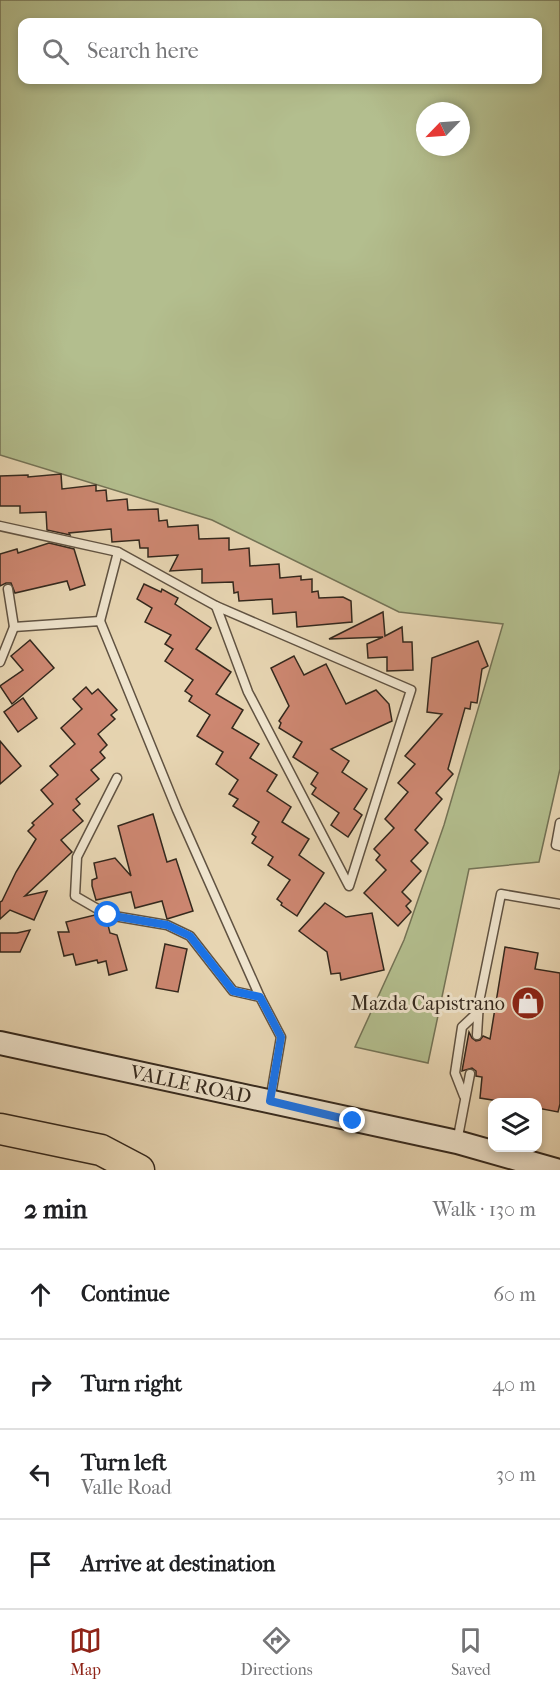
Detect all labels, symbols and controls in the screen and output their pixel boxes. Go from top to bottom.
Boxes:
search box [18,18,542,84]
icon: search [39,35,72,68]
text: Search here [87,38,199,64]
north arrow [416,102,470,156]
route start [94,901,120,927]
shop icon: Mazda Capistrano [510,985,546,1021]
place label: Mazda Capistrano [351,992,505,1015]
street label: VALLE ROAD [127,1060,253,1109]
map controls [488,1098,542,1152]
button: layers [488,1098,542,1152]
route end [339,1107,365,1133]
text: 2 min [24,1194,87,1225]
text: Walk · 130 m [433,1198,536,1221]
icon: ahead [24,1278,57,1311]
text: Continue [81,1281,170,1307]
text: 60 m [493,1283,536,1306]
icon: right [24,1368,57,1401]
text: Turn right [81,1371,182,1397]
text: 40 m [492,1373,536,1396]
text: Turn left [81,1450,167,1476]
icon: left [24,1458,57,1491]
text: 30 m [496,1463,536,1486]
text: Valle Road [81,1476,172,1499]
icon: arrive [24,1548,57,1581]
text: Arrive at destination [81,1551,275,1577]
tab: Map [69,1624,102,1679]
tab: Directions [241,1624,313,1679]
tab: Saved [451,1624,491,1679]

